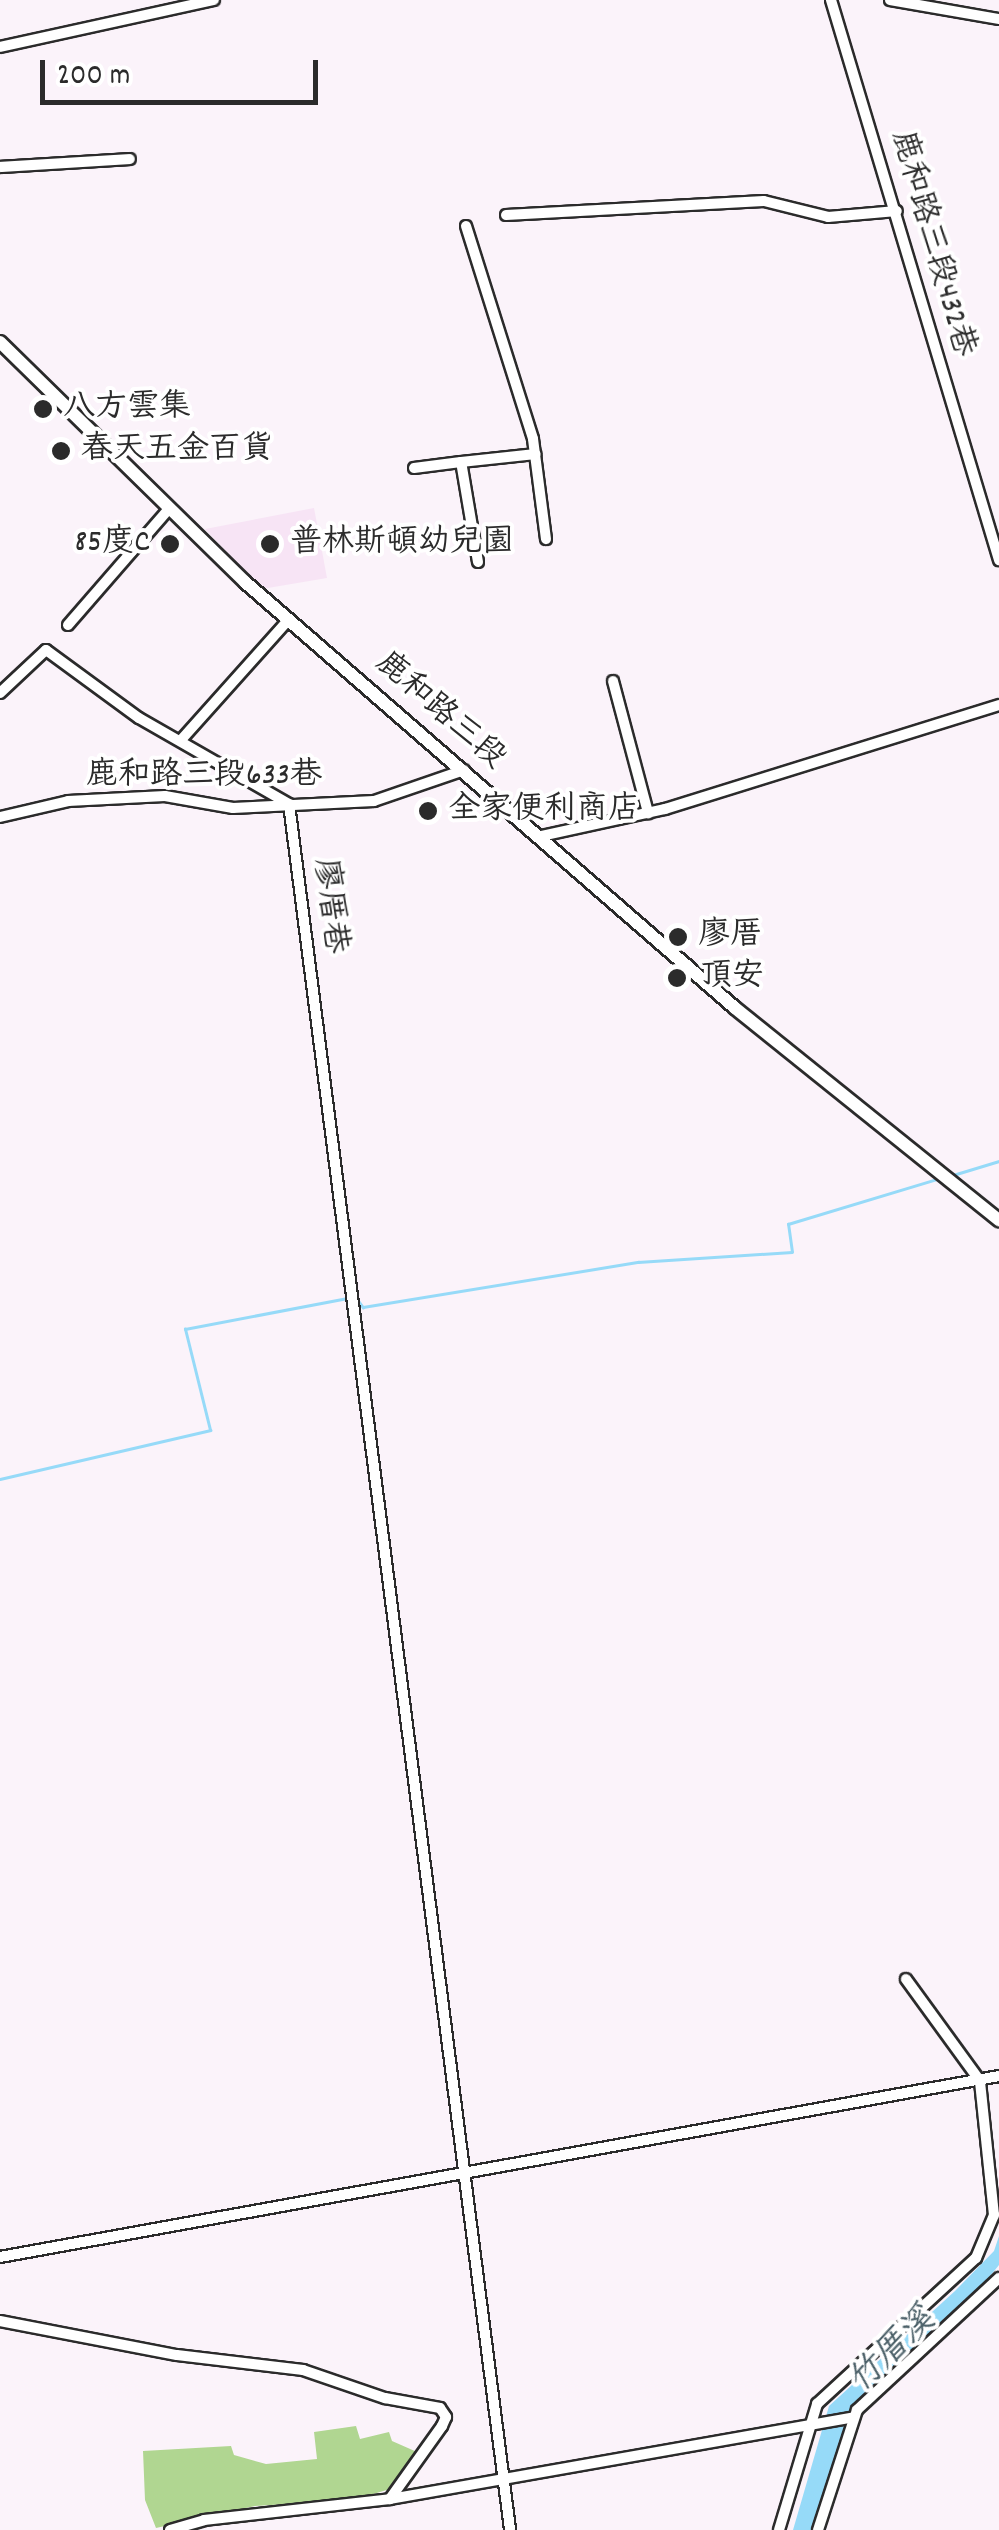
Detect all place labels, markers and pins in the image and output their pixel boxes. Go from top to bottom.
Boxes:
place label: 八方雲集 [63,390,191,428]
marker: 八方雲集 [32,398,54,420]
place label: 春天五金百貨 [81,432,273,470]
marker: 春天五金百貨 [50,440,72,462]
place label: 85度C [75,525,150,563]
place label: 普林斯頓幼兒園 [290,525,514,563]
marker: 85度C [159,533,181,555]
marker: 普林斯頓幼兒園 [259,533,281,555]
place label: 全家便利商店 [448,792,640,830]
marker: 全家便利商店 [417,800,439,822]
place label: 廖厝 [698,918,762,956]
marker: 廖厝 [667,926,689,948]
place label: 頂安 [700,959,764,997]
marker: 頂安 [664,965,690,991]

